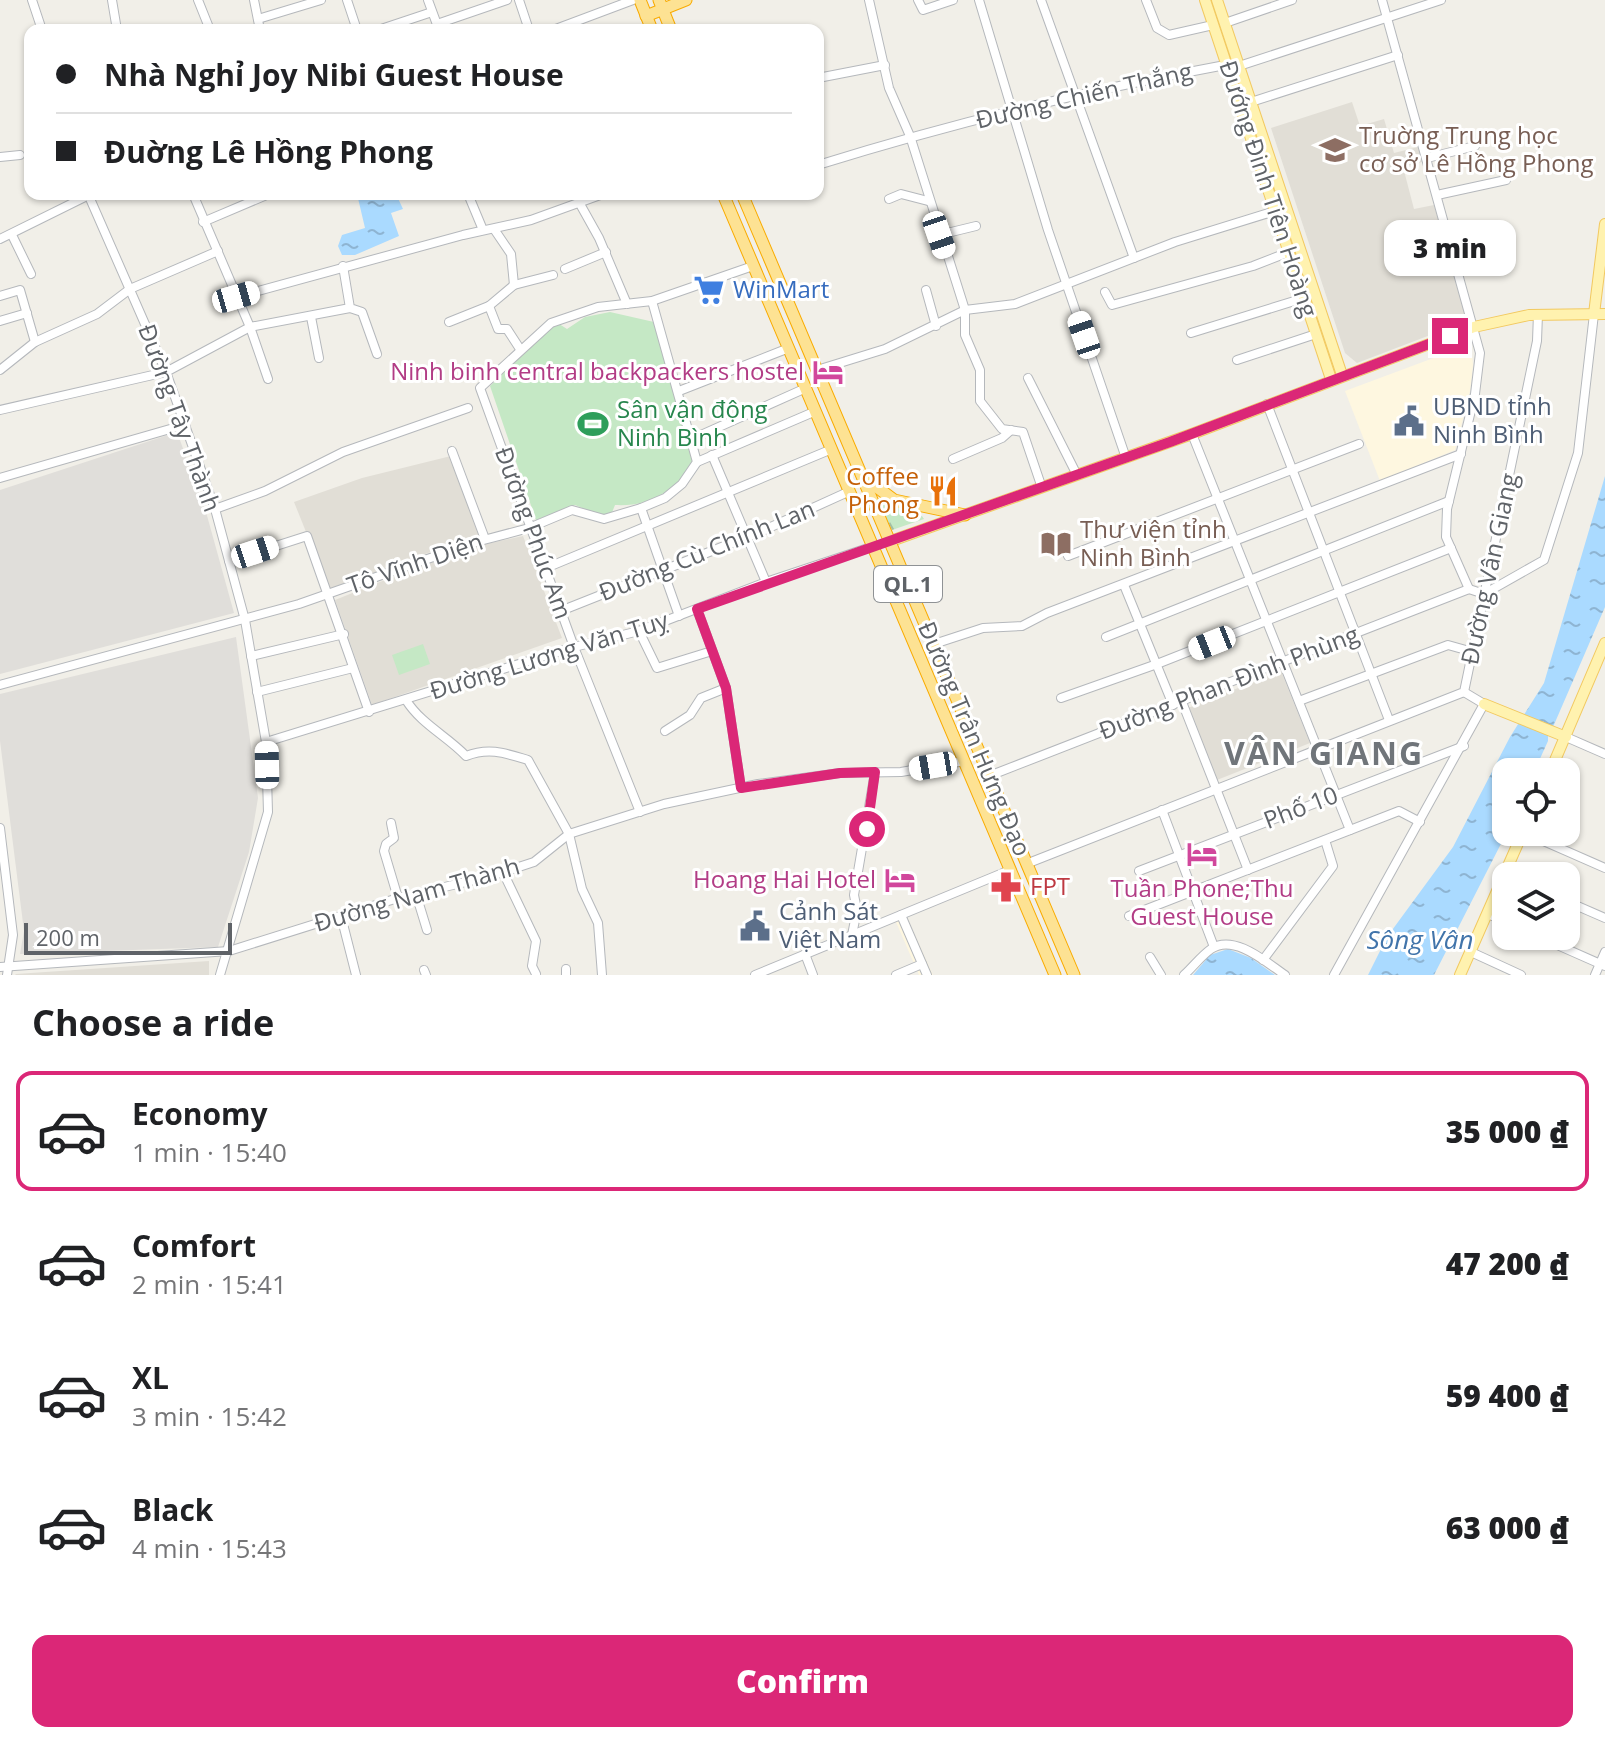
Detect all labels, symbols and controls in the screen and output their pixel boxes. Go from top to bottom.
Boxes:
text: Nhà Nghỉ Joy Nibi Guest House [104,54,564,95]
street label: Đường Chiến Thắng [972,54,1195,136]
street label: Đướng Đinh Tiên Hoàng [1212,56,1327,321]
place label: Truờng Trung học cơ sở Lê Hồng Phong [1359,118,1593,179]
text: Đuờng Lê Hồng Phong [104,131,433,172]
school or university icon: Truờng Trung học cơ sở Lê Hồng Phong [1318,133,1352,167]
car [920,208,958,262]
callout: 3 min [1384,220,1516,276]
text: 3 min [1413,230,1487,266]
place label: WinMart [733,272,829,305]
supermarket icon: WinMart [692,273,726,307]
car [210,279,262,315]
car [1065,308,1103,362]
route end [1432,318,1468,354]
street label: Đường Tây Thành [131,319,230,516]
place label: Ninh binh central backpackers hostel [390,354,804,387]
hotel icon: Ninh binh central backpackers hostel [811,355,845,389]
place label: UBND tỉnh Ninh Bình [1433,389,1552,450]
place label: Sân vận động Ninh Bình [617,392,768,453]
public building icon: UBND tỉnh Ninh Bình [1392,404,1426,438]
sports icon: Sân vận động Ninh Bình [576,407,610,441]
street label: Đường Phúc Am [488,442,581,623]
place label: Coffee Phong [846,459,919,520]
street label: Đường Vân Giang [1452,470,1525,668]
restaurant icon: Coffee Phong [926,474,960,508]
street label: Đường Cù Chính Lan [594,491,819,608]
place label: Thư viện tỉnh Ninh Bình [1080,512,1227,573]
street label: Tô Vĩnh Diện [342,524,487,601]
library icon: Thư viện tỉnh Ninh Bình [1039,527,1073,561]
car [228,533,282,571]
road number: QL.1 [874,566,942,602]
street label: Đường Lương Văn Tuỵ [425,602,673,707]
street label: Đường Trân Hưng Đạo [911,616,1040,861]
street label: Đường Phan Đình Phùng [1094,617,1363,746]
car [1185,623,1239,663]
district label: VÂN GIANG [1224,731,1424,774]
car [255,741,279,789]
car [907,750,959,782]
map controls [1492,758,1580,950]
button: locate [1492,758,1580,846]
street label: Phố 10 [1258,777,1342,836]
route start [849,811,885,847]
hotel icon: Tuần Phone;Thu Guest House [1185,837,1219,871]
street label: Đường Nam Thành [310,848,523,939]
place label: Hoang Hai Hotel [693,862,876,895]
button: layers [1492,862,1580,950]
hotel icon: Hoang Hai Hotel [883,863,917,897]
place label: FPT [1030,869,1070,902]
pharmacy icon: FPT [989,870,1023,904]
place label: Tuần Phone;Thu Guest House [1111,871,1293,932]
place label: Cảnh Sát Việt Nam [779,894,881,955]
public building icon: Cảnh Sát Việt Nam [738,909,772,943]
scale bar [24,919,232,955]
water label: Sông Vân [1367,921,1473,957]
text: 200 m [36,922,100,952]
text: Choose a ride [32,998,274,1047]
text: Economy [132,1093,268,1134]
icon: car [36,1095,108,1167]
text: 35 000 ₫ [1446,1111,1569,1152]
text: 1 min · 15:40 [132,1134,287,1170]
text: Comfort [132,1225,256,1266]
icon: car [36,1227,108,1299]
text: 47 200 ₫ [1446,1243,1569,1284]
text: 2 min · 15:41 [132,1266,287,1302]
text: XL [132,1357,169,1398]
icon: car [36,1359,108,1431]
text: 59 400 ₫ [1446,1375,1569,1416]
text: 3 min · 15:42 [132,1398,287,1434]
text: Black [132,1489,213,1530]
icon: car [36,1491,108,1563]
text: 63 000 ₫ [1446,1507,1569,1548]
text: 4 min · 15:43 [132,1530,287,1566]
button: Confirm [32,1635,1573,1727]

